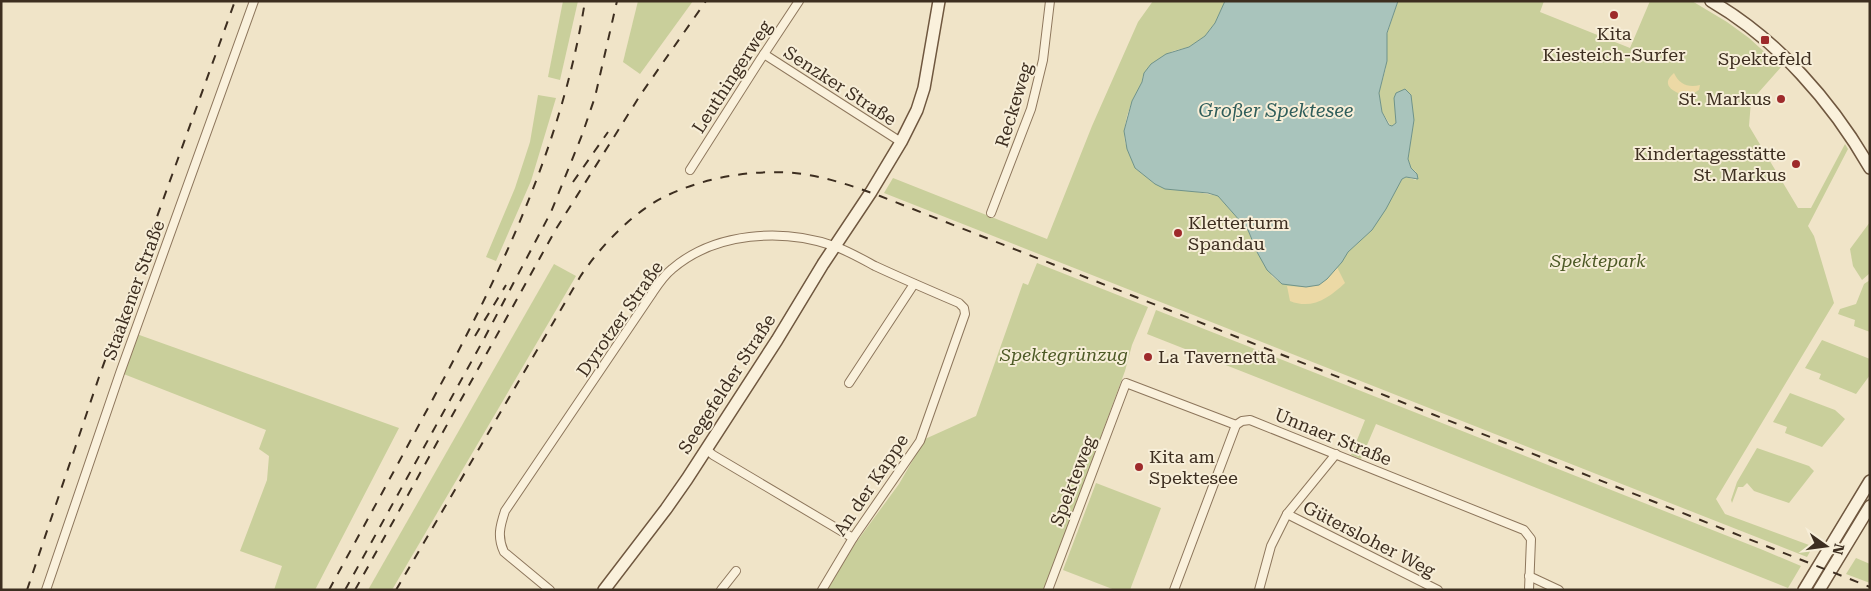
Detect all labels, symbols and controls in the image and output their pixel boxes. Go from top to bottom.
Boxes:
marker: Kita Kiesteich-Surfer [1608,9,1620,21]
street label: Leuthingerweg [687,16,776,137]
place label: Kita Kiesteich-Surfer [1542,23,1686,65]
marker: Spektefeld [1759,34,1771,46]
street label: Senzker Straße [780,41,901,130]
place label: Spektefeld [1718,48,1813,69]
street label: Reckeweg [991,59,1037,150]
place label: St. Markus [1678,88,1771,109]
marker: St. Markus [1775,93,1787,105]
water label: Großer Spektesee [1198,99,1354,122]
place label: Kindertagesstätte St. Markus [1634,143,1786,185]
marker: Kindertagesstätte St. Markus [1790,158,1802,170]
place label: Kletterturm Spandau [1188,212,1289,254]
street label: Staakener Straße [98,217,169,363]
marker: Kletterturm Spandau [1172,227,1184,239]
park label: Spektepark [1549,250,1646,271]
street label: Dyrotzer Straße [572,257,667,380]
street label: Seegefelder Straße [674,310,780,458]
park label: Spektegrünzug [999,344,1128,365]
place label: La Tavernetta [1158,346,1276,367]
marker: La Tavernetta [1142,351,1154,363]
street label: Unnaer Straße [1271,403,1395,470]
street label: An der Kappe [829,430,912,540]
street label: Spekteweg [1046,432,1100,529]
place label: Kita am Spektesee [1149,446,1238,488]
marker: Kita am Spektesee [1133,461,1145,473]
street label: Gütersloher Weg [1300,496,1440,581]
north arrow [1801,521,1851,571]
text: N [1829,542,1848,557]

